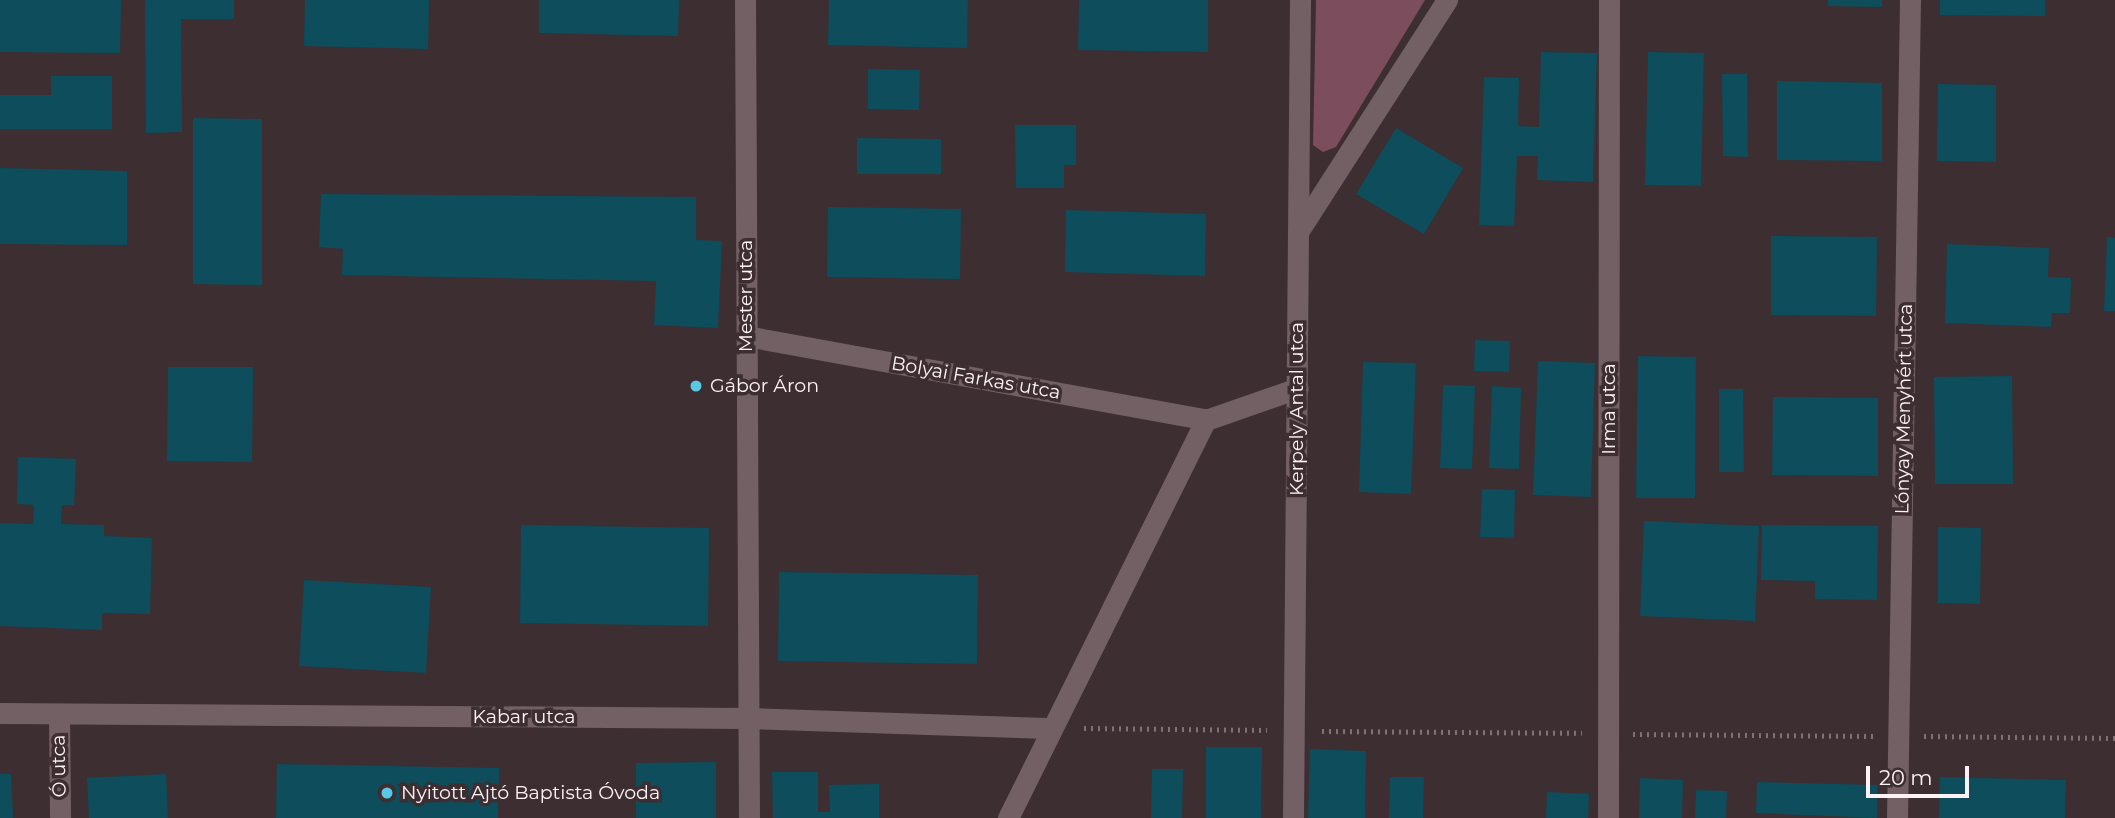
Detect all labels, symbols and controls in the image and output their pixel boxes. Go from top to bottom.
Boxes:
street label: Mester utca [735,240,757,352]
street label: Lónyay Menyhért utca [1891,303,1917,515]
street label: Kerpely Antal utca [1286,322,1308,496]
street label: Bolyai Farkas utca [890,352,1062,404]
street label: Irma utca [1598,363,1620,455]
place label: Gábor Áron [710,375,819,397]
marker: Gábor Áron [688,378,704,394]
street label: Kabar utca [472,706,576,728]
street label: Ó utca [47,734,71,798]
scale bar [1870,752,1973,796]
text: 20 m [1879,765,1933,790]
place label: Nyitott Ajtó Baptista Óvoda [401,782,660,804]
marker: Nyitott Ajtó Baptista Óvoda [379,785,395,801]

